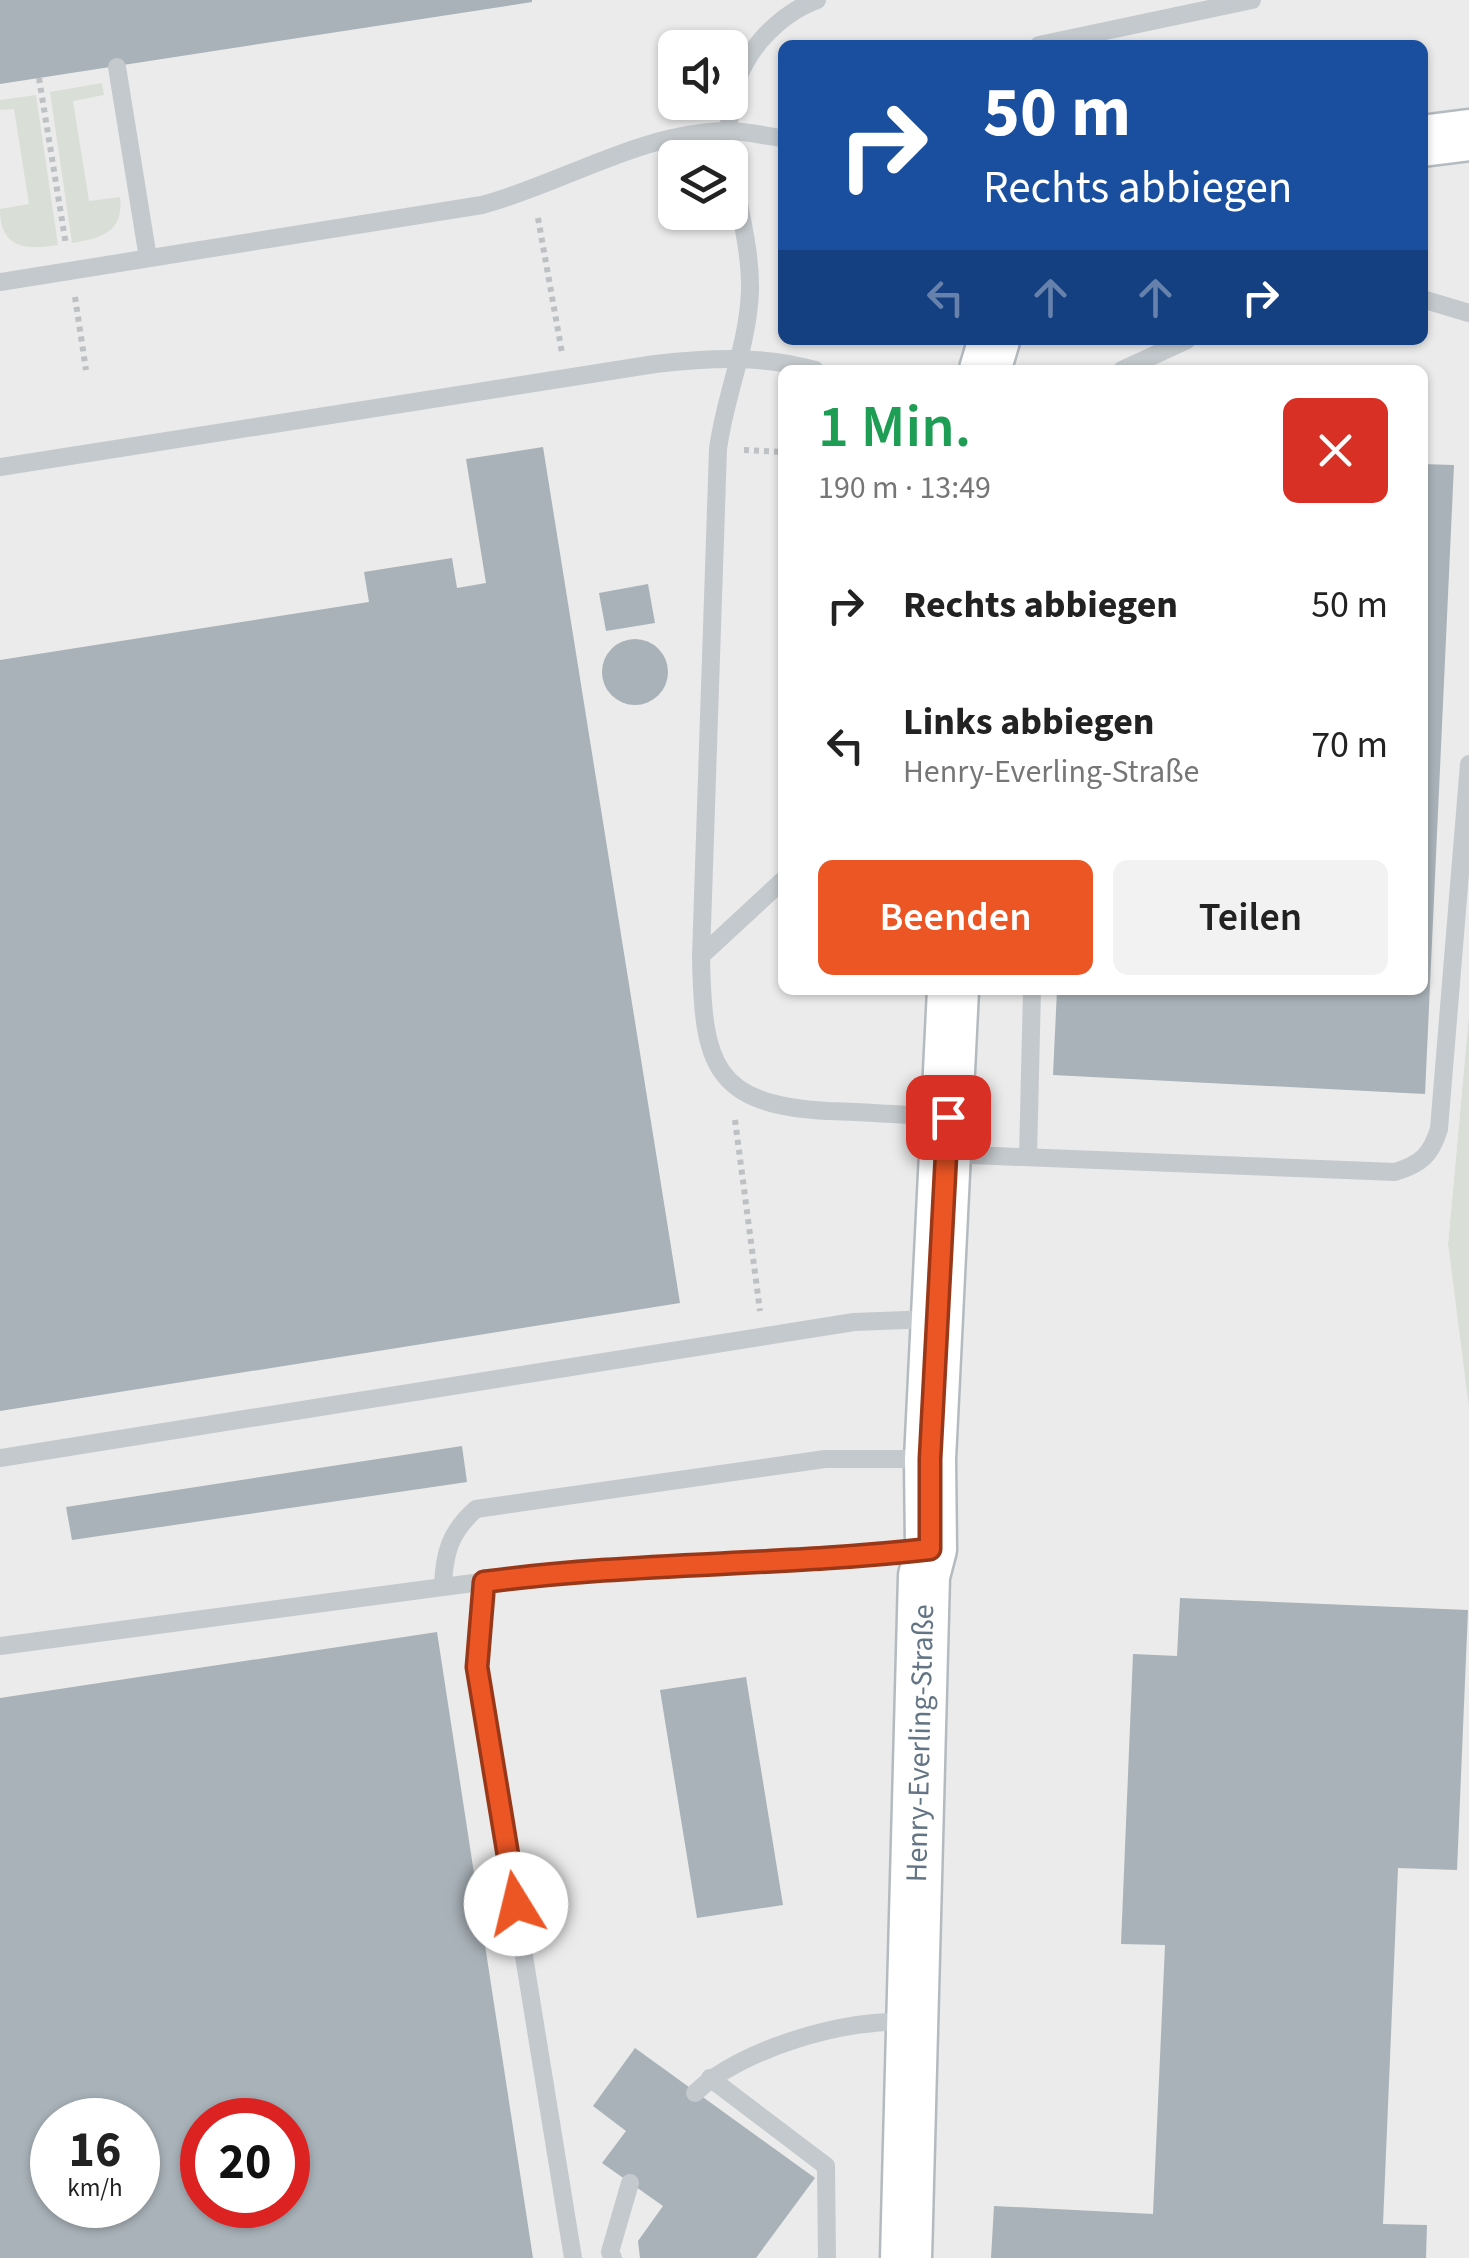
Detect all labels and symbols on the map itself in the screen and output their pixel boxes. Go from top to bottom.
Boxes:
pin [906,1075,991,1160]
street label: Henry-Everling-Straße [894,1604,945,1883]
position arrow [464,1852,568,1956]
speed limit sign: 20 [180,2098,310,2228]

